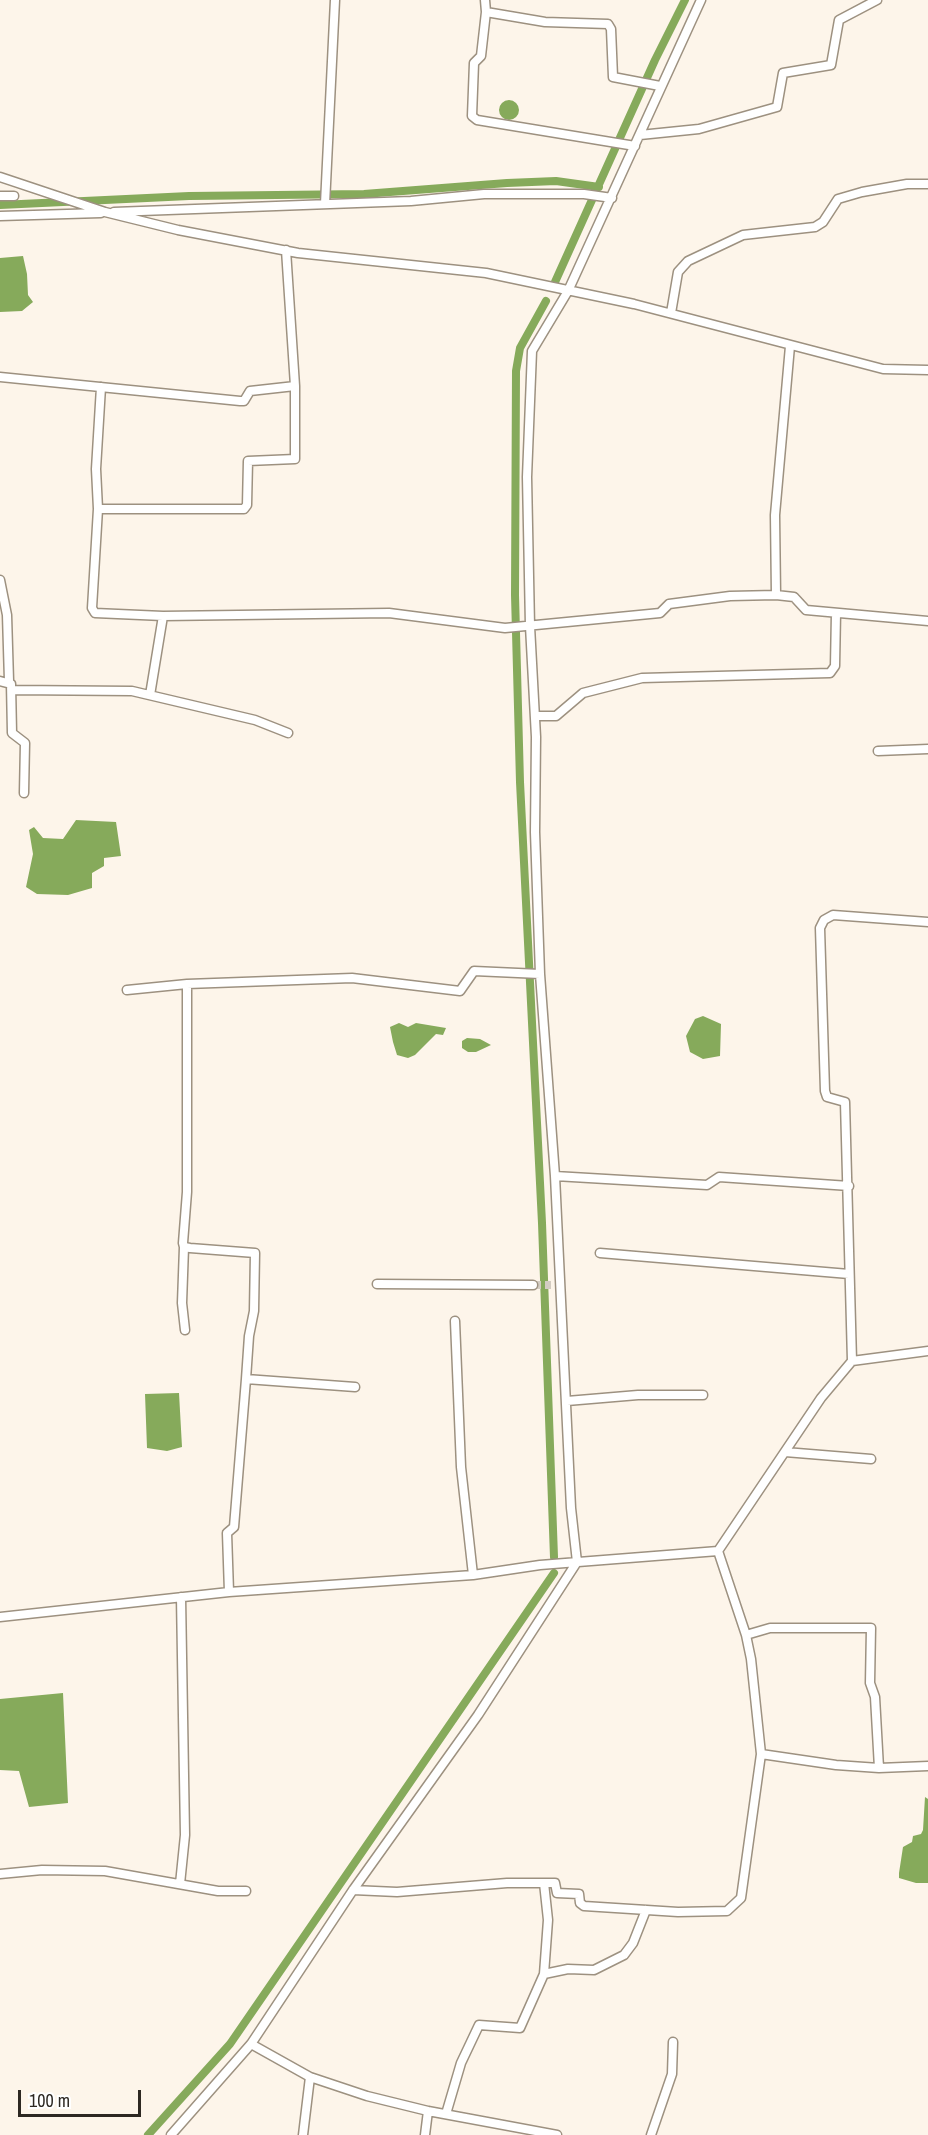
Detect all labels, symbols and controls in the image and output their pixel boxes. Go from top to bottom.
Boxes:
scale bar [21,2078,144,2116]
text: 100 m [29,2088,70,2113]

